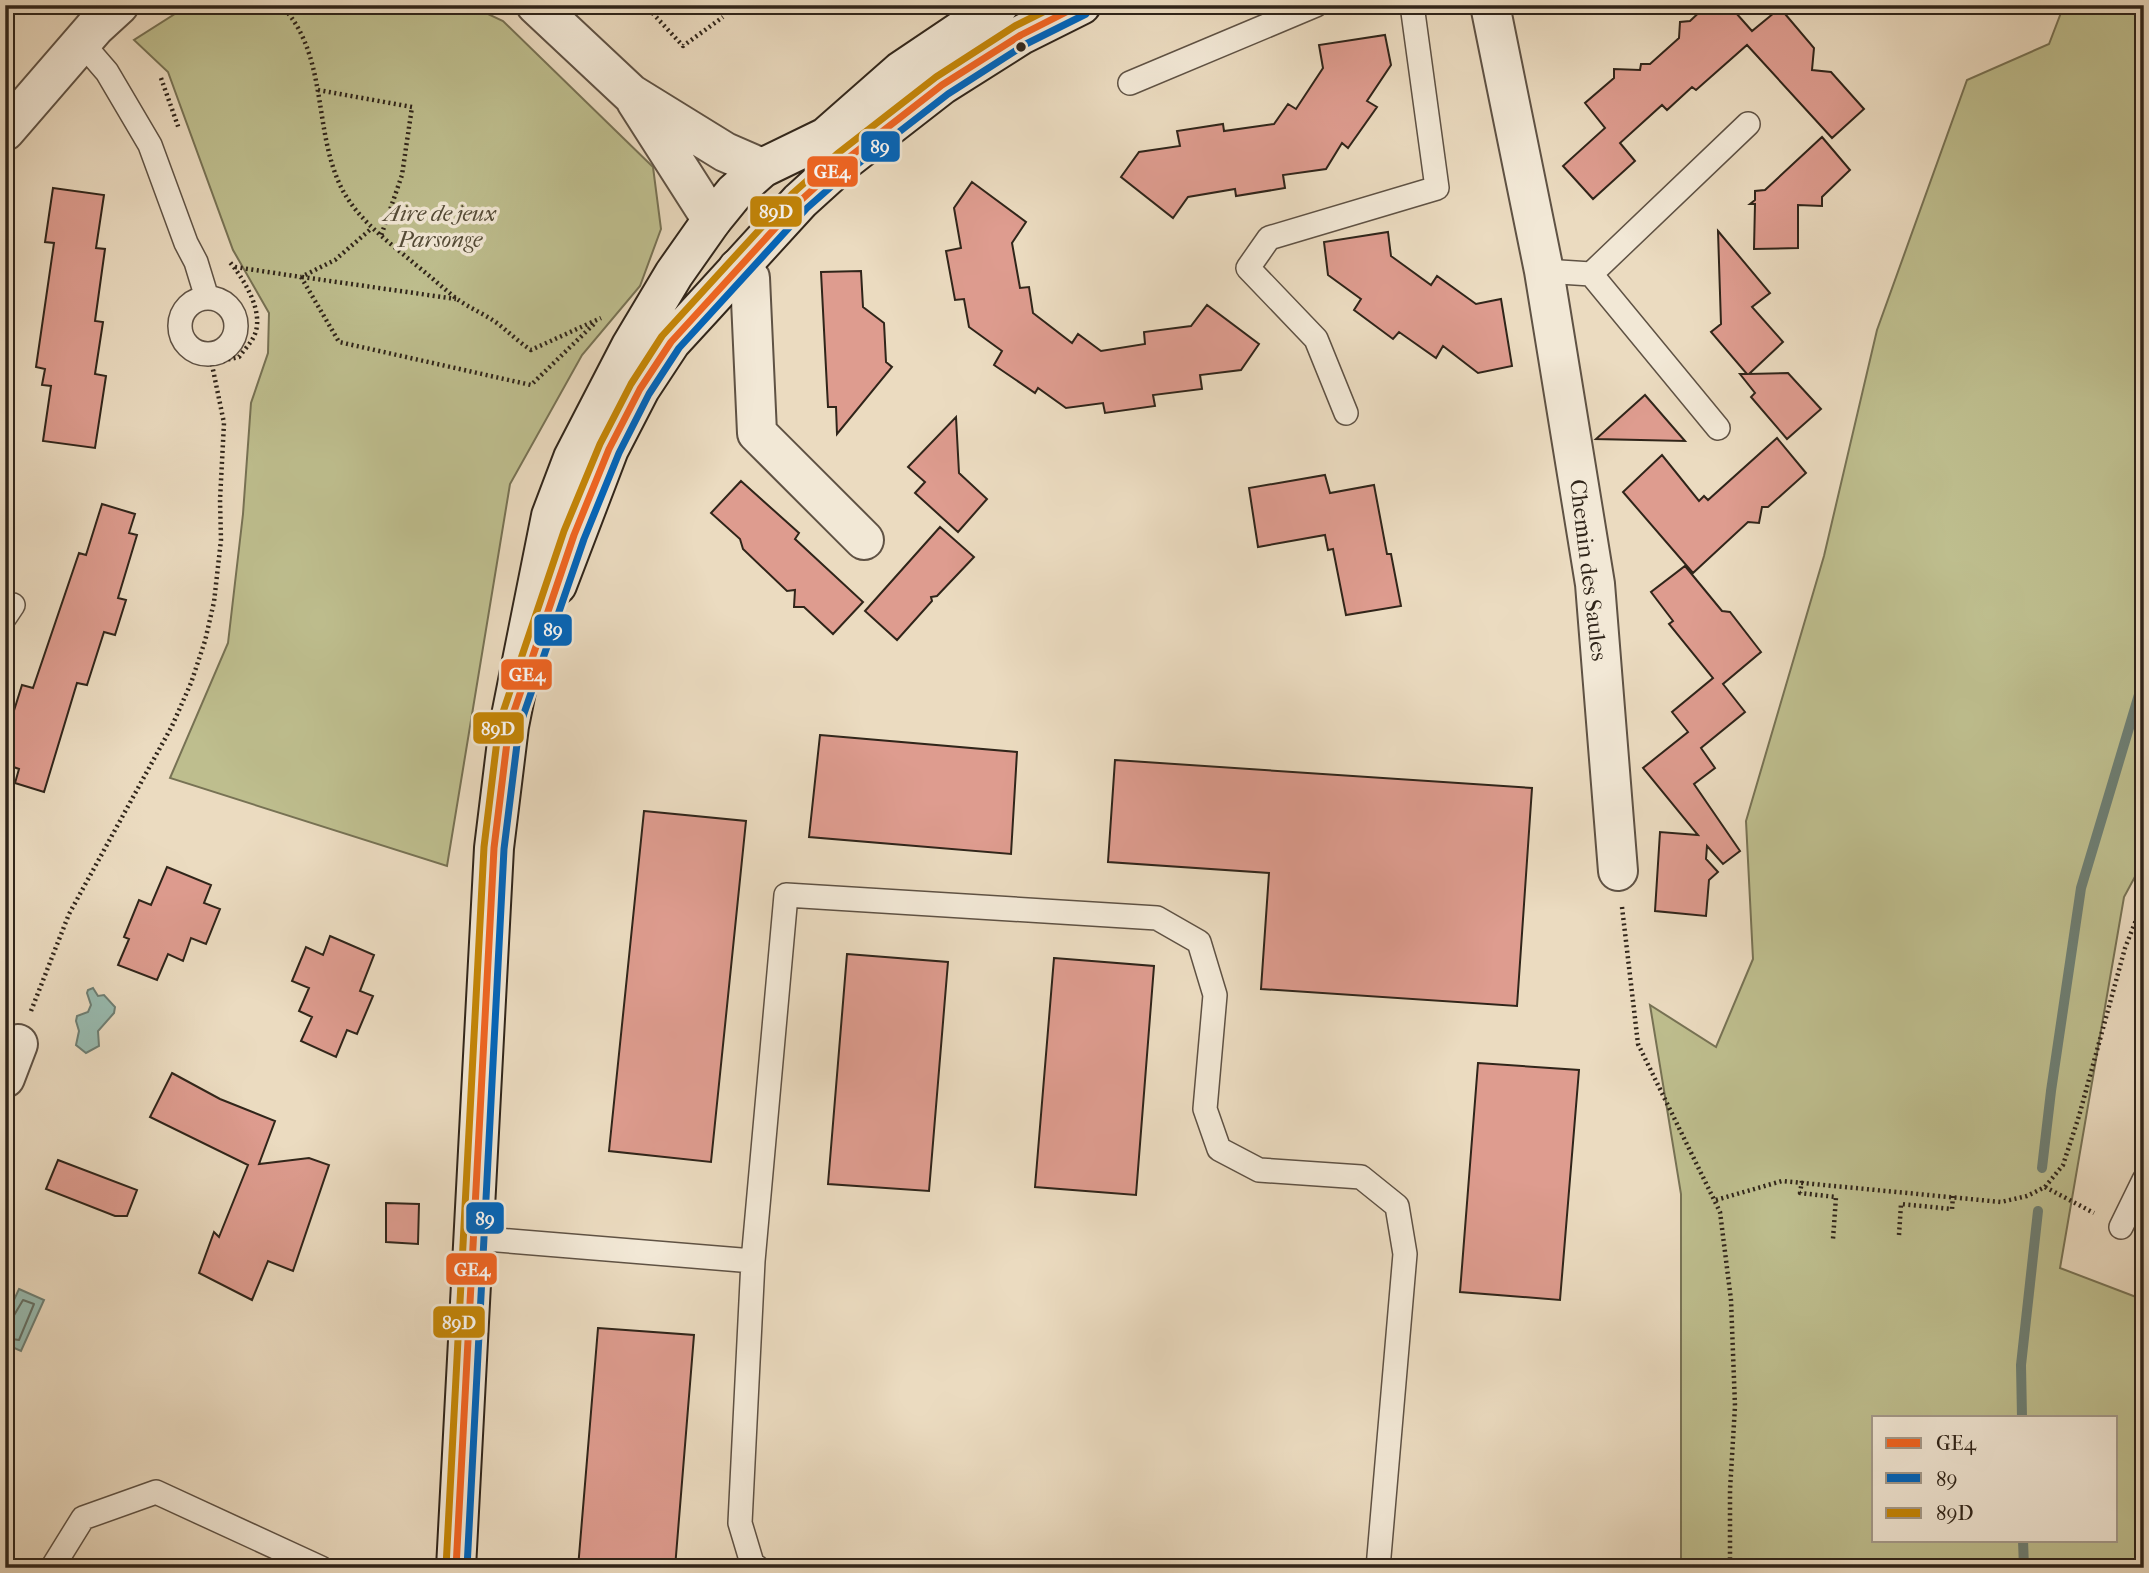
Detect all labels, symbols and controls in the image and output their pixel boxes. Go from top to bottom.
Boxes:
unlabelled marker [1014,40,1028,54]
line badge: 89 [860,130,901,163]
text: 89 [870,136,890,158]
line badge: GE4 [806,155,859,188]
text: GE4 [814,161,851,183]
line badge: 89D [749,195,803,228]
park label: Aire de jeux Parsonge [381,200,496,253]
text: 89D [759,201,794,223]
street label: Chemin des Saules [1564,478,1613,662]
line badge: 89 [533,613,573,647]
text: 89 [543,619,563,641]
line badge: GE4 [500,658,553,691]
text: GE4 [509,664,546,686]
line badge: 89D [472,711,525,745]
text: 89D [481,718,516,740]
line badge: 89 [465,1201,505,1235]
text: 89 [475,1208,495,1230]
line badge: GE4 [445,1252,498,1286]
text: GE4 [454,1259,491,1281]
line badge: 89D [432,1305,486,1339]
text: 89D [442,1312,477,1334]
legend [1872,1416,2118,1542]
text: GE4 [1936,1431,1977,1455]
text: 89 [1936,1467,1958,1491]
text: 89D [1936,1501,1974,1525]

